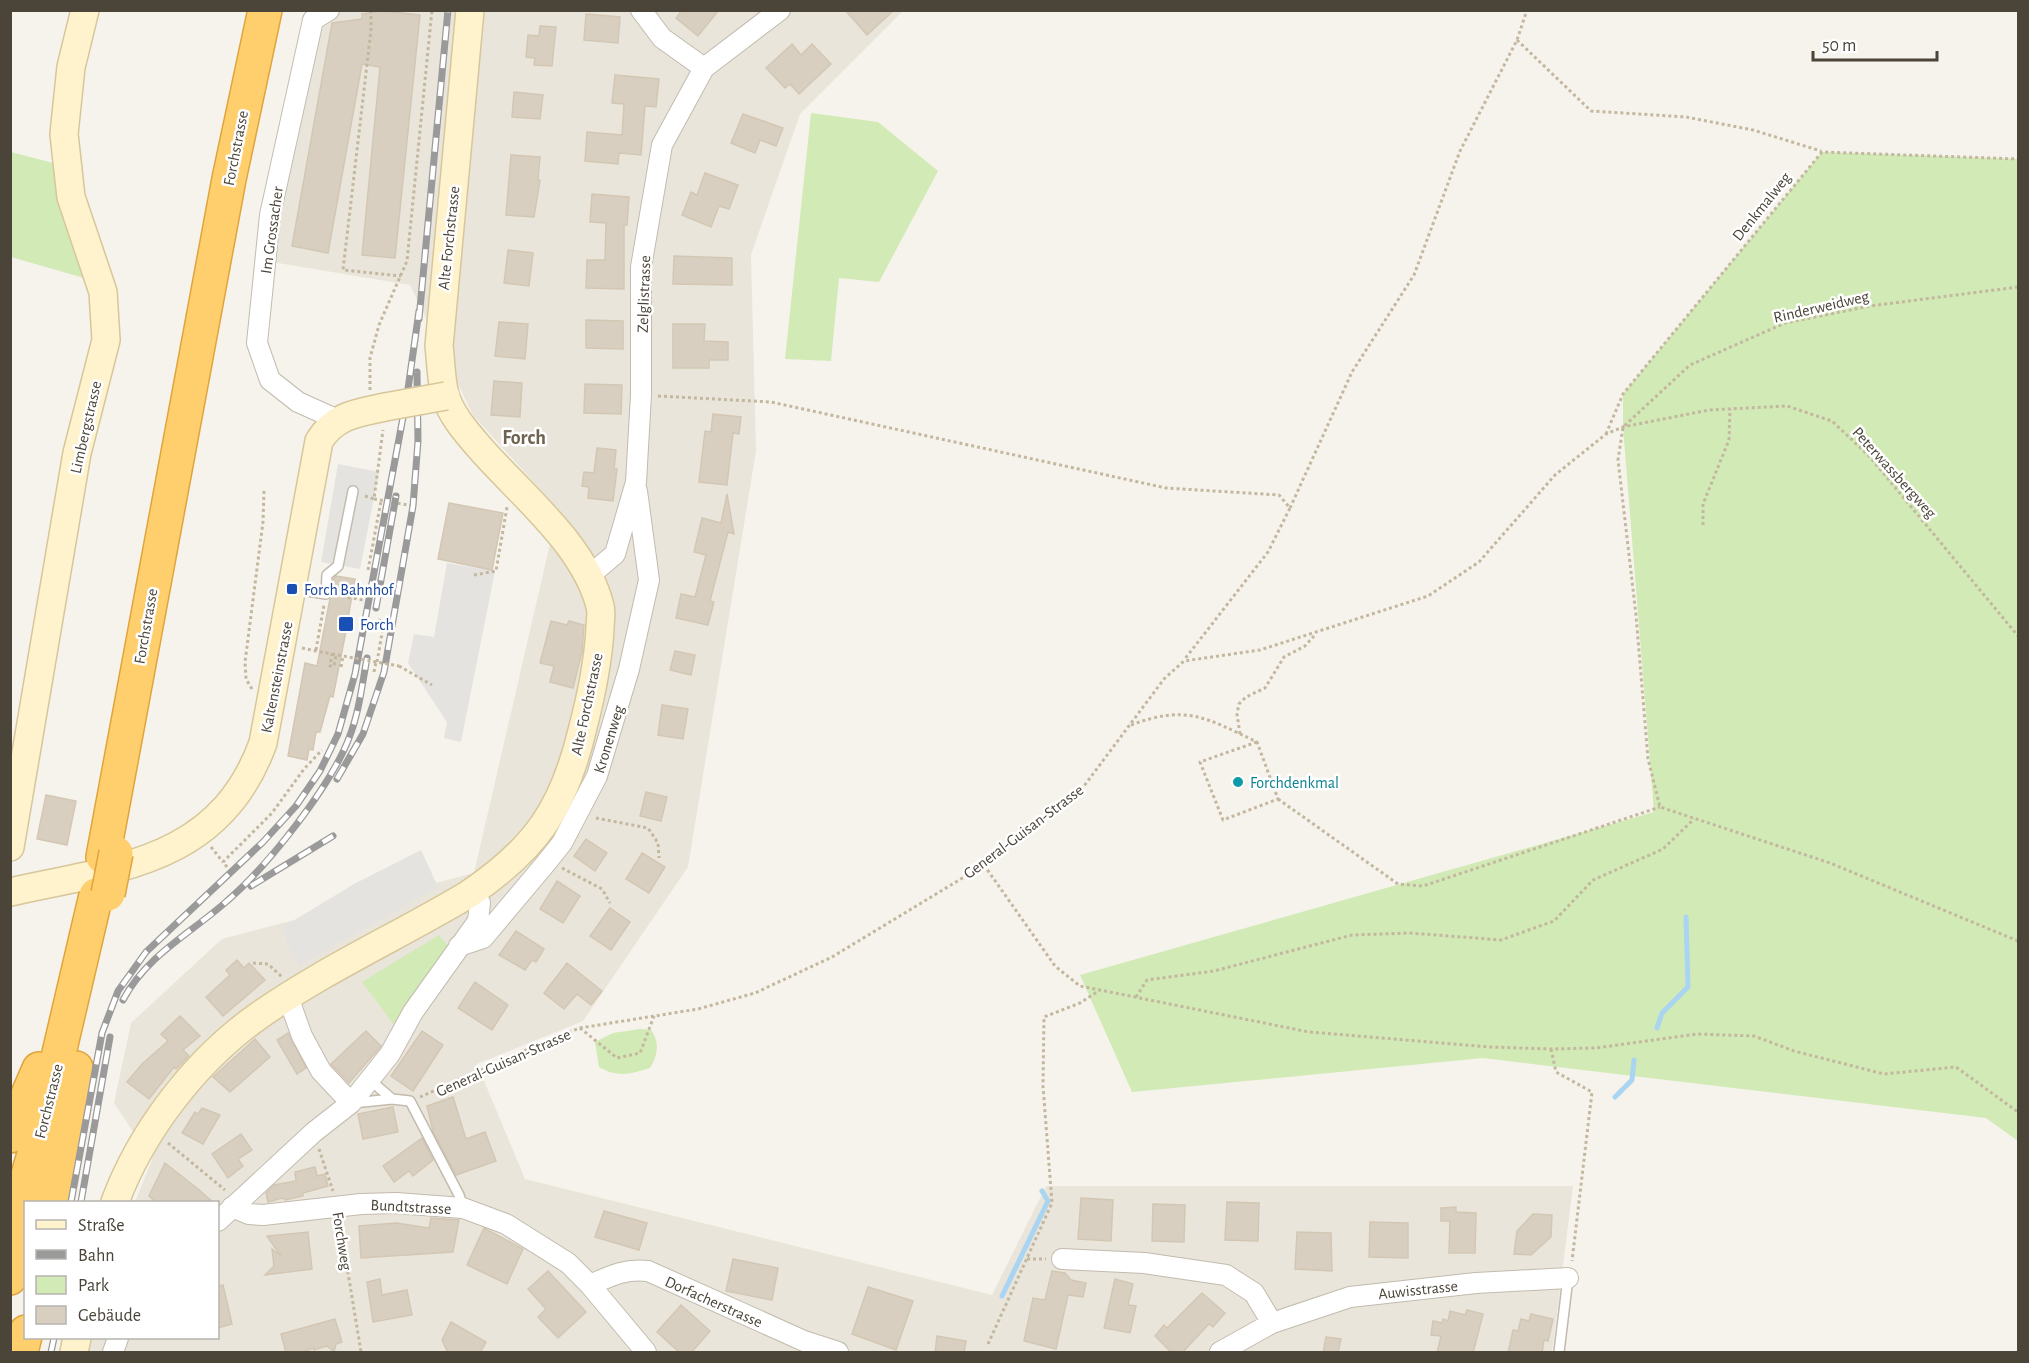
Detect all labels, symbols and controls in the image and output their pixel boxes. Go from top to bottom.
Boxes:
scale bar [1813,24,1938,62]
text: 50 m [1822,37,1856,55]
street label: Forchstrasse [221,109,251,187]
street label: Denkmalweg [1729,169,1794,244]
street label: Im Grossacher [258,185,286,275]
street label: Alte Forchstrasse [436,185,462,291]
street label: Zelglistrasse [635,255,653,333]
street label: Rinderweidweg [1772,288,1871,326]
street label: Limbergstrasse [68,379,104,475]
street label: Peterwassbergweg [1849,424,1939,521]
district label: Forch [502,428,546,448]
marker: Forch Bahnhof [285,582,299,596]
place label: Forch Bahnhof [304,582,395,598]
street label: Forchstrasse [131,587,160,665]
marker: Forch [337,615,355,633]
place label: Forch [360,617,394,633]
street label: Kaltensteinstrasse [258,620,296,734]
street label: Alte Forchstrasse [568,651,606,757]
street label: Kronenweg [591,703,627,775]
marker: Forchdenkmal [1231,775,1245,789]
place label: Forchdenkmal [1250,775,1339,791]
street label: General-Guisan-Strasse [961,782,1087,882]
street label: General-Guisan-Strasse [434,1026,573,1100]
street label: Forchstrasse [32,1062,66,1140]
street label: Bundtstrasse [370,1197,452,1217]
legend [24,1201,219,1339]
street label: Forchweg [329,1211,355,1272]
text: Straße [78,1217,124,1235]
text: Bahn [78,1247,114,1265]
street label: Dorfacherstrasse [662,1273,765,1331]
text: Park [78,1277,110,1295]
street label: Auwisstrasse [1377,1278,1459,1302]
text: Gebäude [78,1307,141,1325]

